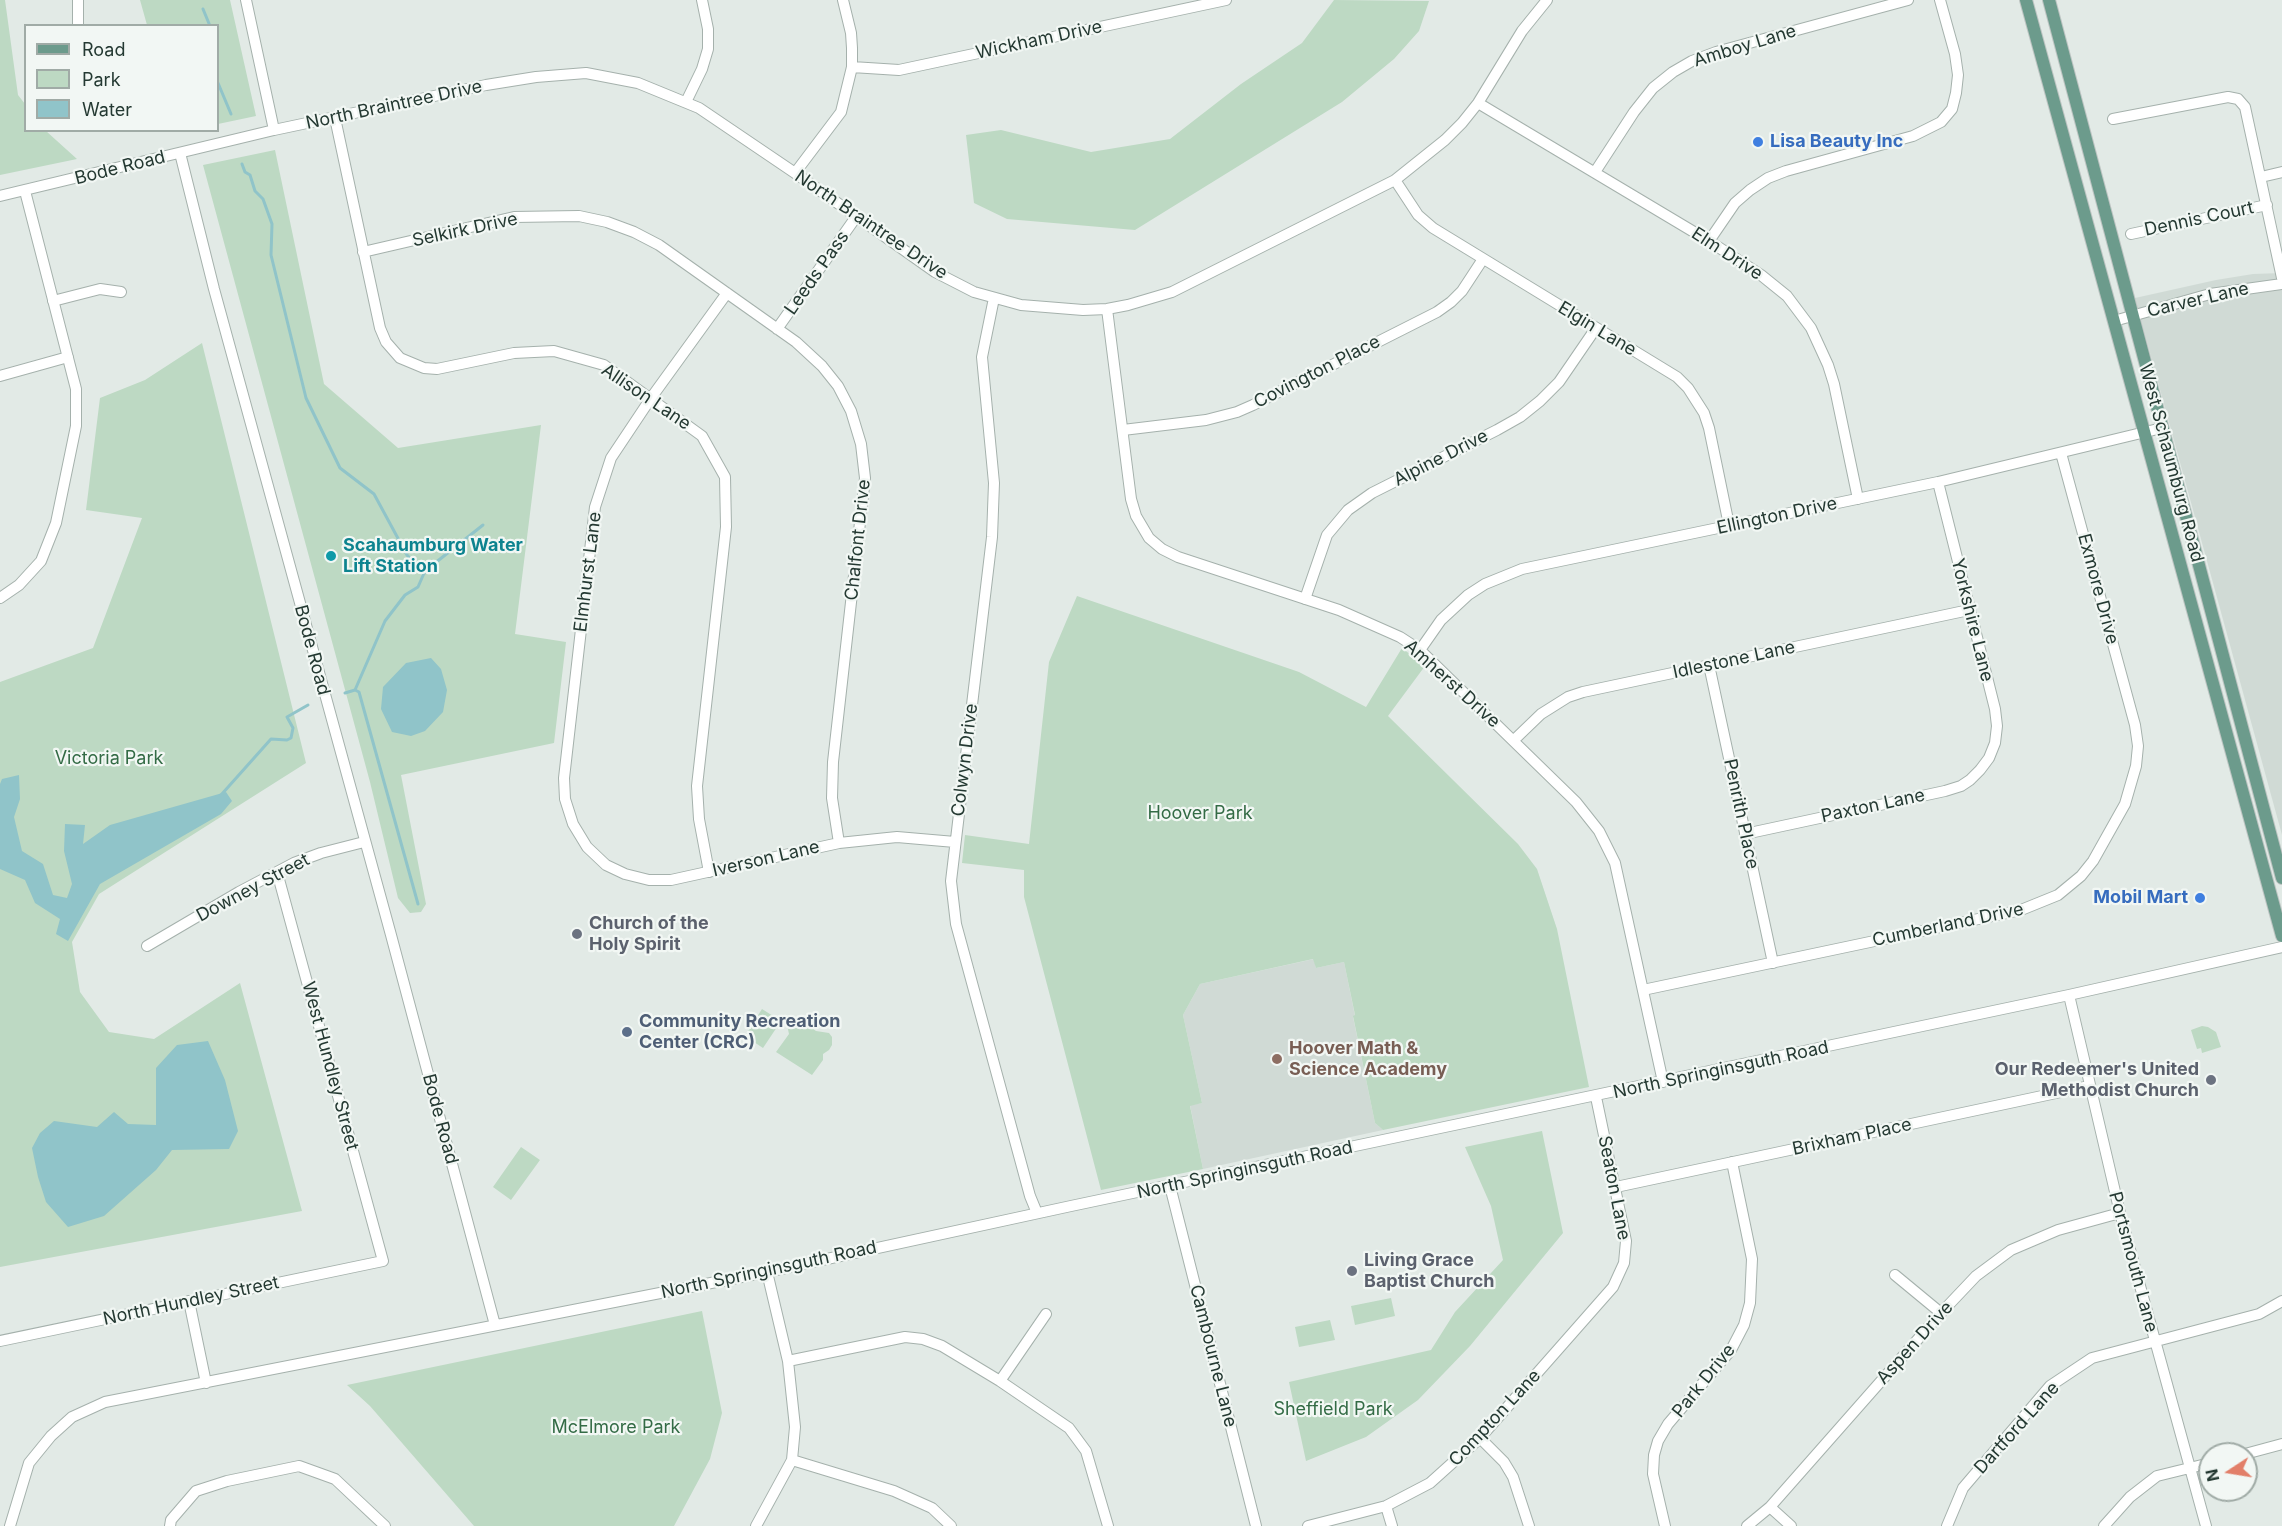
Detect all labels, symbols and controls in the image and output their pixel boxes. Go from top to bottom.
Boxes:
street label: Wickham Drive [974,16,1104,64]
street label: Amboy Lane [1691,20,1799,72]
legend [24,24,219,132]
text: Road [82,39,125,60]
text: Park [82,69,121,90]
street label: North Braintree Drive [304,76,484,134]
text: Water [82,99,132,120]
place label: Lisa Beauty Inc [1770,131,1903,153]
marker: Lisa Beauty Inc [1751,135,1765,149]
street label: Bode Road [72,146,168,190]
street label: North Braintree Drive [790,166,952,284]
street label: Dennis Court [2142,197,2256,241]
street label: Selkirk Drive [410,208,520,252]
street label: Elm Drive [1687,223,1767,285]
street label: Leeds Pass [780,227,854,319]
street label: Carver Lane [2145,278,2251,322]
street label: Elgin Lane [1554,297,1640,361]
street label: Covington Place [1250,331,1384,413]
street label: Allison Lane [597,359,695,435]
street label: West Schaumburg Road [2134,361,2208,565]
street label: Alpine Drive [1390,425,1492,491]
street label: Chalfont Drive [841,478,875,602]
street label: Ellington Drive [1715,493,1839,539]
street label: Elmhurst Lane [570,511,606,633]
street label: Exmore Drive [2073,531,2123,647]
place label: Scahaumburg Water Lift Station [343,535,523,578]
marker: Scahaumburg Water Lift Station [324,549,338,563]
street label: Yorkshire Lane [1946,556,1998,684]
street label: Bode Road [290,602,334,698]
street label: Amherst Drive [1400,635,1504,733]
street label: Idlestone Lane [1671,637,1797,683]
street label: Colwyn Drive [947,702,983,818]
park label: Victoria Park [55,748,163,770]
street label: Penrith Place [1719,757,1763,871]
street label: Paxton Lane [1819,784,1927,828]
park label: Hoover Park [1147,803,1253,825]
street label: Iverson Lane [710,836,822,882]
street label: Downey Street [193,849,313,927]
place label: Mobil Mart [2093,887,2188,909]
marker: Mobil Mart [2193,891,2207,905]
street label: Cumberland Drive [1870,898,2026,952]
place label: Church of the Holy Spirit [589,913,709,956]
marker: Church of the Holy Spirit [570,927,584,941]
street label: West Hundley Street [297,979,363,1153]
place label: Community Recreation Center (CRC) [639,1011,840,1054]
marker: Community Recreation Center (CRC) [620,1025,634,1039]
street label: North Springinsguth Road [1611,1037,1831,1103]
place label: Hoover Math & Science Academy [1289,1038,1447,1080]
marker: Hoover Math & Science Academy [1270,1052,1284,1066]
place label: Our Redeemer's United Methodist Church [1995,1059,2199,1102]
street label: Bode Road [418,1071,462,1167]
marker: Our Redeemer's United Methodist Church [2204,1073,2218,1087]
street label: Brixham Place [1790,1114,1914,1160]
street label: Seaton Lane [1593,1134,1635,1242]
street label: North Springinsguth Road [1135,1137,1355,1203]
street label: Portsmouth Lane [2104,1189,2162,1335]
street label: North Springinsguth Road [659,1237,879,1303]
place label: Living Grace Baptist Church [1364,1250,1495,1292]
marker: Living Grace Baptist Church [1345,1264,1359,1278]
street label: North Hundley Street [101,1272,281,1330]
street label: Cambourne Lane [1185,1282,1241,1430]
street label: Aspen Drive [1872,1297,1958,1389]
street label: Park Drive [1668,1340,1740,1422]
street label: Compton Lane [1445,1365,1545,1471]
street label: Dartford Lane [1970,1377,2064,1479]
park label: Sheffield Park [1273,1399,1393,1421]
park label: McElmore Park [552,1417,680,1439]
north arrow [2198,1442,2258,1502]
text: N [2201,1467,2223,1483]

